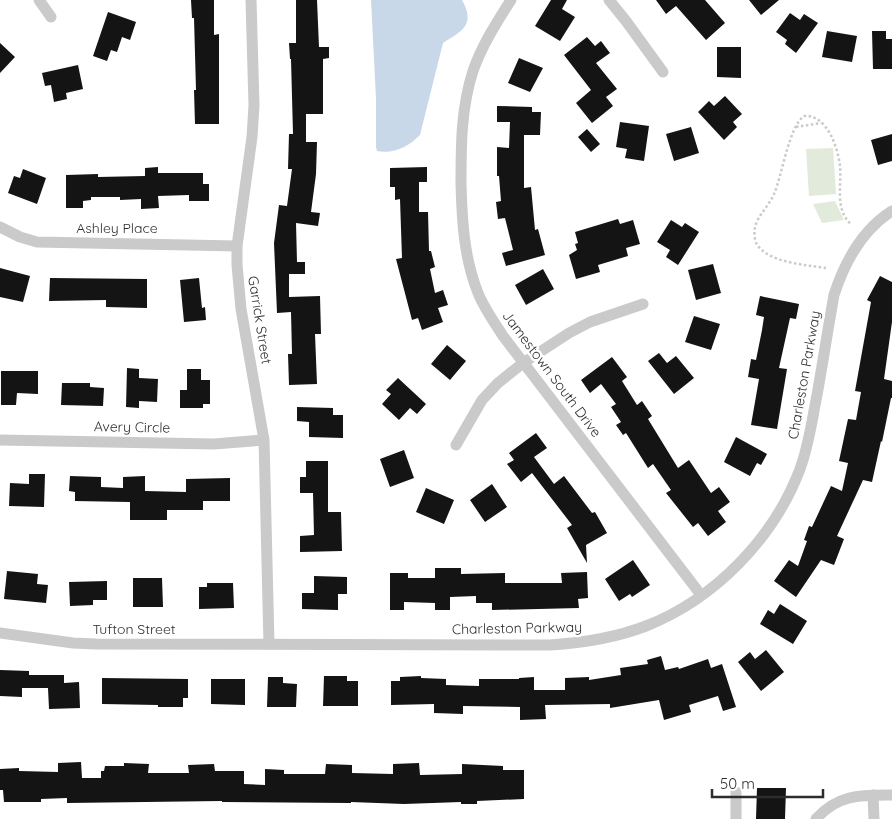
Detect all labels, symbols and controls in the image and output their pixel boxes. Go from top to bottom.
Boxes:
street label: Ashley Place [76,219,158,237]
street label: Garrick Street [244,275,276,366]
street label: Jamestown South Drive [499,307,606,441]
street label: Charleston Parkway [784,309,824,441]
street label: Avery Circle [94,417,171,437]
street label: Charleston Parkway [452,618,582,638]
street label: Tufton Street [92,620,176,638]
scale bar [712,766,823,798]
text: 50 m [720,774,755,793]

